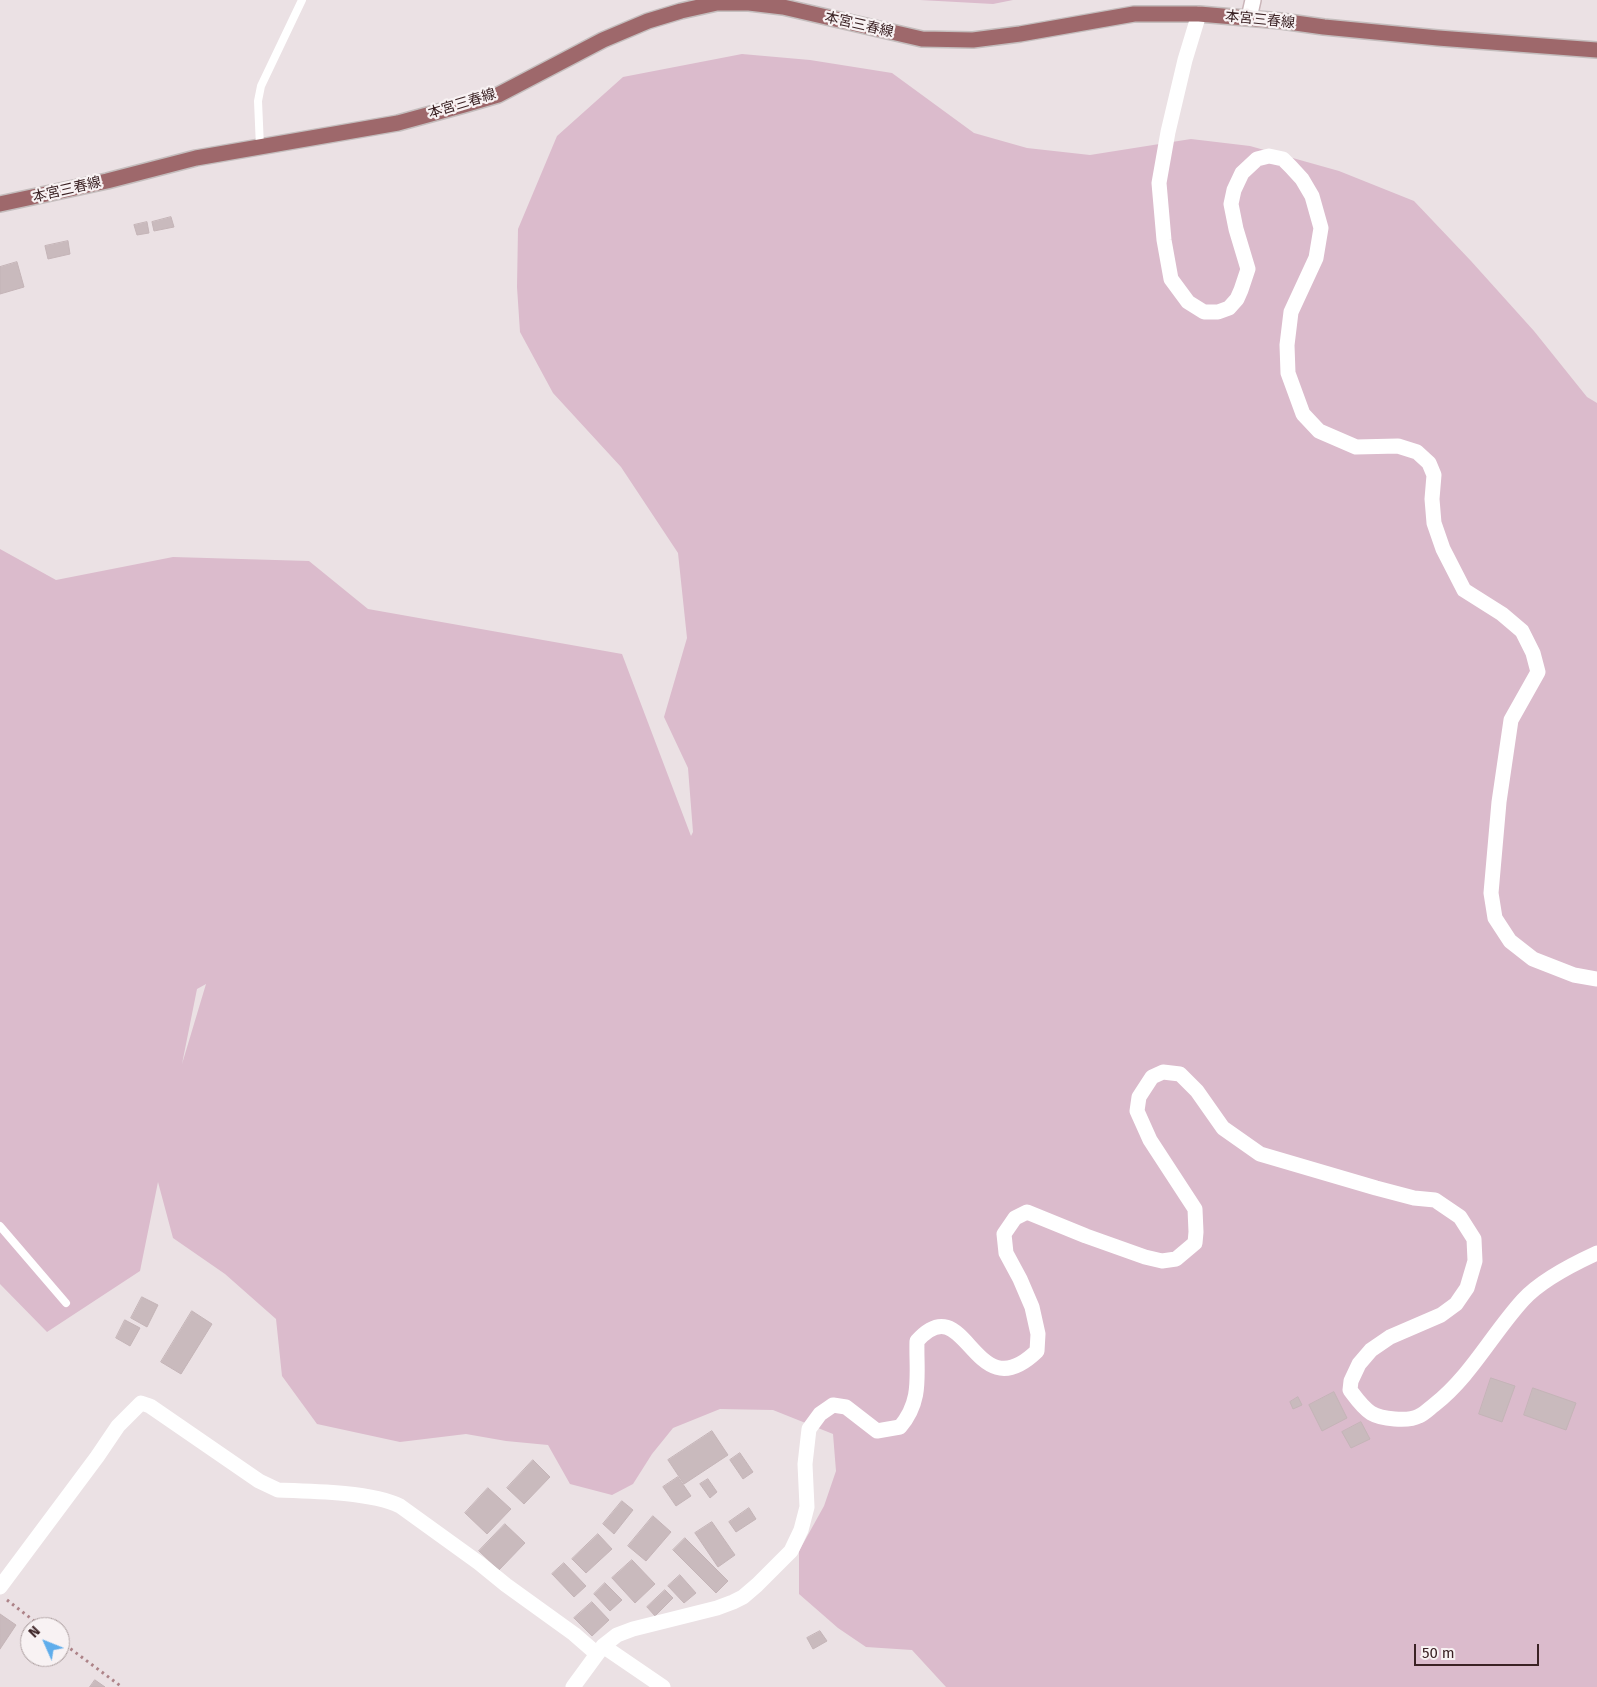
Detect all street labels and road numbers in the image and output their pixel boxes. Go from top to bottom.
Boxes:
street label: 本宮三春線 [1224,8,1296,32]
street label: 本宮三春線 [823,9,895,41]
street label: 本宮三春線 [426,86,498,122]
street label: 本宮三春線 [31,174,103,206]

